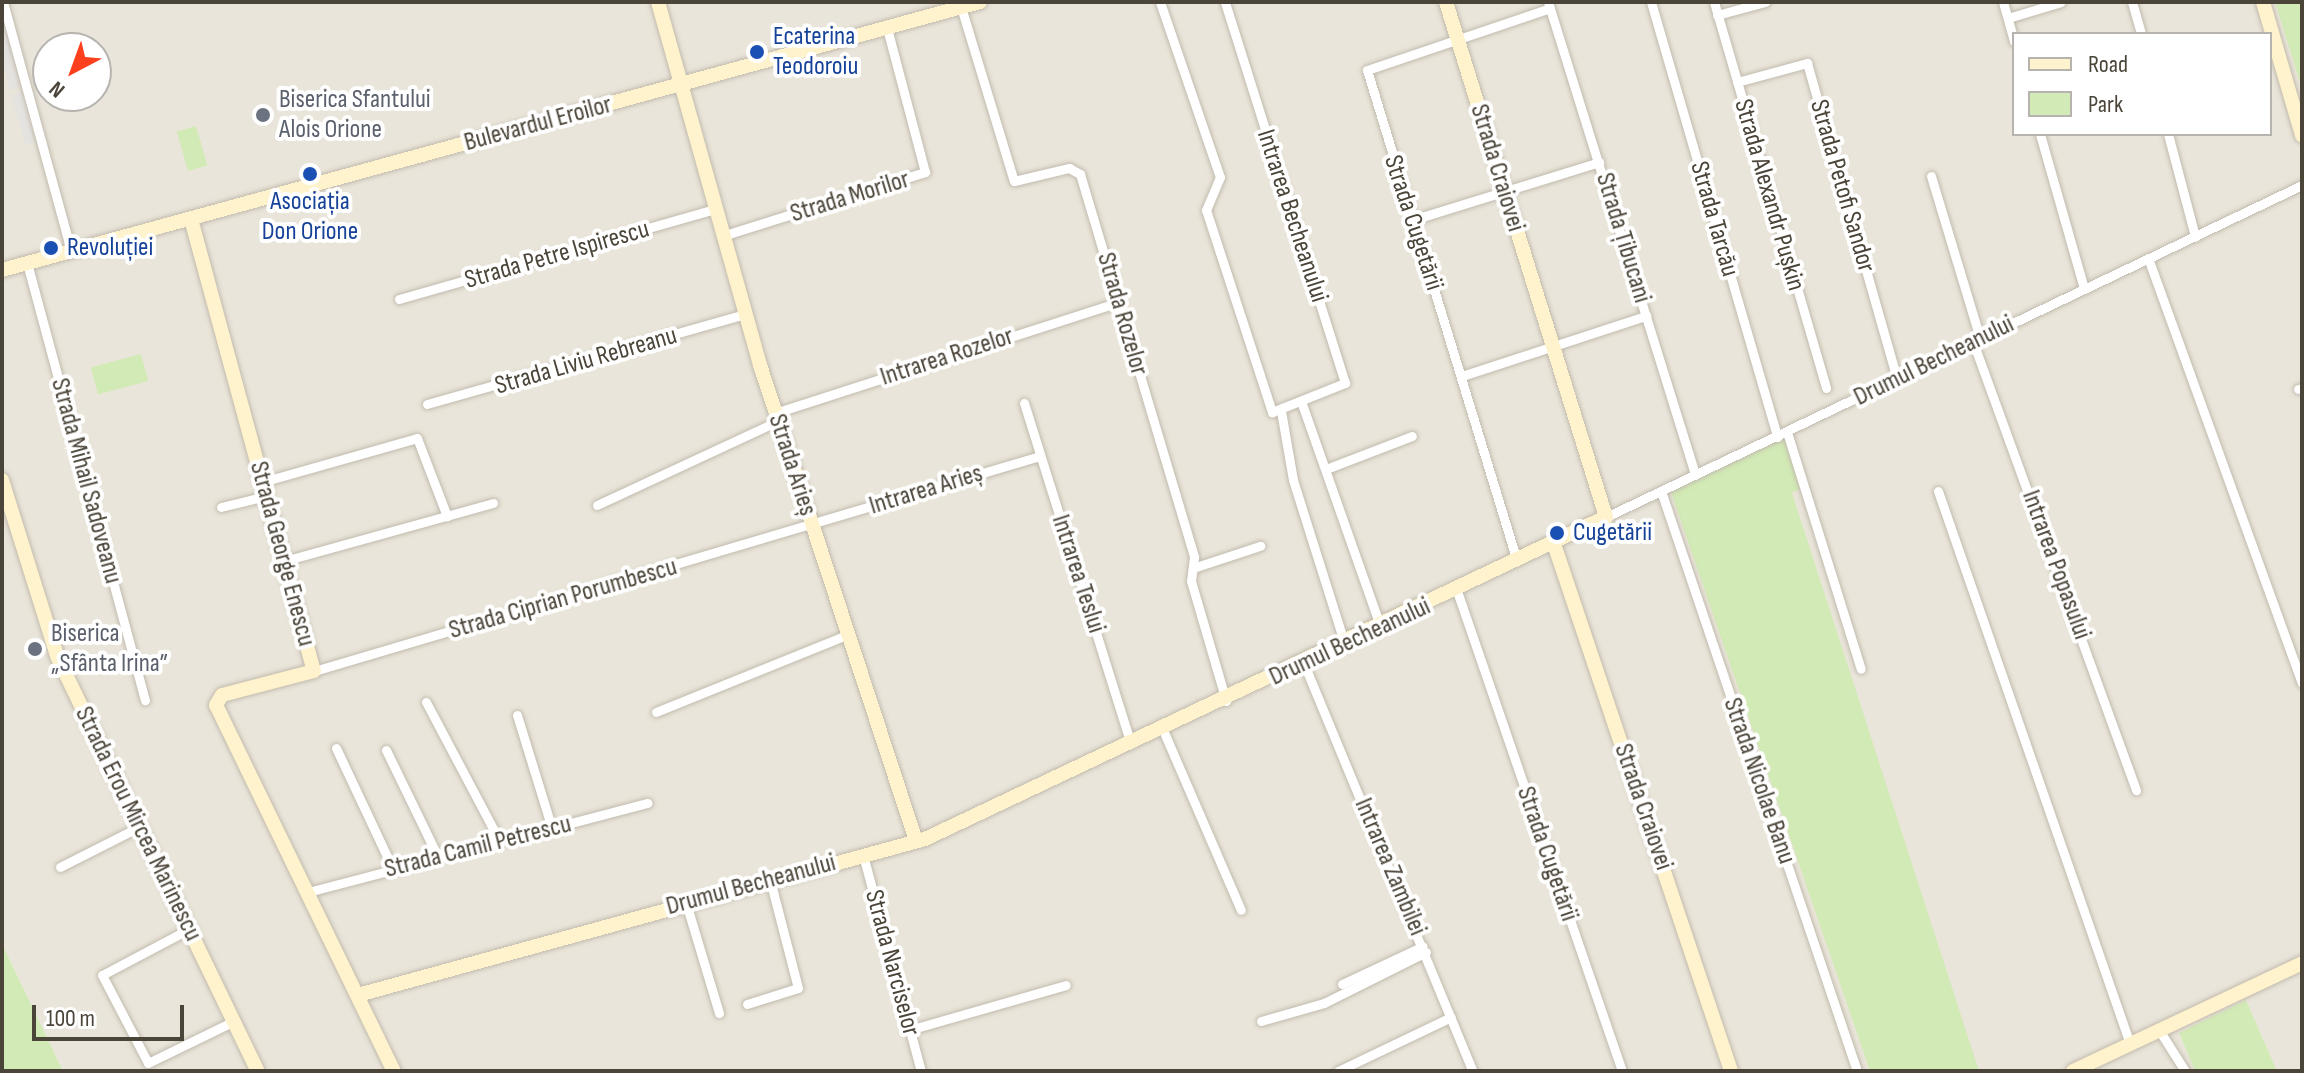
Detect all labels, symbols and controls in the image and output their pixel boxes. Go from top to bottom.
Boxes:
place label: Ecaterina Teodoroiu [773,21,858,82]
north arrow [32,32,112,112]
legend [2012,32,2272,136]
marker: Ecaterina Teodoroiu [748,43,766,61]
text: Road [2088,50,2128,79]
text: N [44,75,71,103]
place label: Biserica Sfantului Alois Orione [279,84,431,146]
street label: Bulevardul Eroilor [461,89,615,159]
text: Park [2088,90,2123,119]
street label: Strada Alexandr Pușkin [1727,96,1811,294]
street label: Strada Petofi Sandor [1803,96,1881,276]
street label: Strada Craiovei [1463,101,1531,235]
marker: Biserica Sfantului Alois Orione [254,106,272,124]
street label: Intrarea Becheanului [1249,126,1335,306]
street label: Strada Cugetării [1377,152,1449,294]
street label: Strada Tarcău [1683,158,1745,280]
street label: Strada Morilor [787,164,913,230]
marker: Asociația Don Orione [301,165,319,183]
street label: Strada Țibucani [1588,169,1658,307]
place label: Asociația Don Orione [262,186,358,248]
street label: Strada Petre Ispirescu [461,214,653,296]
place label: Revoluției [67,232,153,264]
marker: Revoluției [42,239,60,257]
street label: Strada Rozelor [1090,249,1154,379]
street label: Drumul Becheanului [1849,309,2019,413]
street label: Strada Liviu Rebreanu [491,320,681,402]
street label: Intrarea Rozelor [877,321,1017,393]
street label: Strada Mihail Sadoveanu [44,375,128,587]
street label: Strada Arieș [761,410,823,520]
street label: Strada George Enescu [242,458,322,650]
street label: Intrarea Arieș [866,458,986,522]
street label: Intrarea Popasului [2015,486,2097,644]
street label: Intrarea Teslui [1044,511,1112,637]
place label: Cugetării [1573,517,1652,549]
marker: Cugetării [1548,524,1566,542]
street label: Strada Ciprian Porumbescu [446,552,680,646]
street label: Drumul Becheanului [1264,591,1436,693]
place label: Biserica „Sfânta Irina” [51,618,168,680]
marker: Biserica „Sfânta Irina” [26,640,44,658]
street label: Strada Nicolae Banu [1716,694,1802,868]
street label: Strada Erou Mircea Marinescu [68,702,208,946]
street label: Strada Craiovei [1607,740,1679,874]
street label: Strada Cugetării [1509,783,1585,925]
street label: Intrarea Zambilei [1347,794,1433,940]
street label: Strada Camil Petrescu [381,809,575,885]
street label: Drumul Becheanului [663,847,839,923]
street label: Strada Narciselor [858,887,926,1039]
scale bar [36,989,188,1039]
text: 100 m [46,1004,95,1033]

